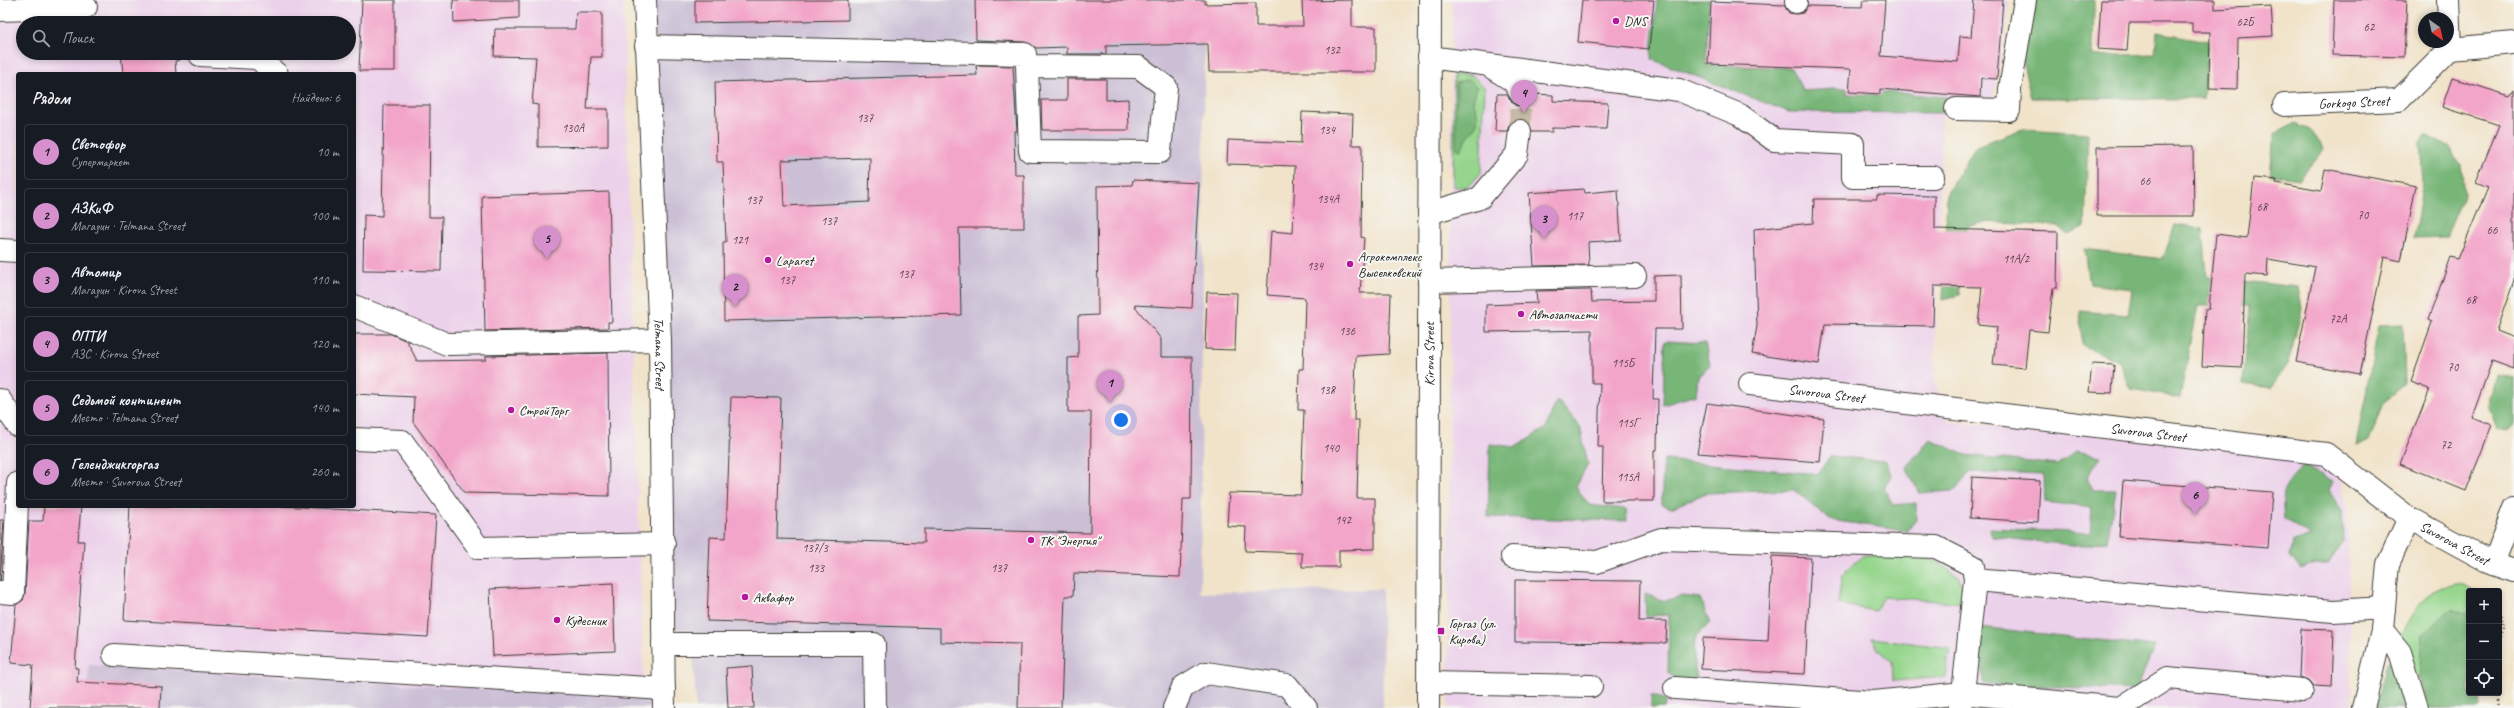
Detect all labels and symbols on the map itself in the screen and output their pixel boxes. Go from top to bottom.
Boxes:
north arrow [2418,12,2454,48]
place label: DNS [1624,13,1649,30]
house number: 62Б [2237,14,2255,30]
marker: DNS [1611,16,1621,26]
house number: 62 [2364,19,2376,35]
house number: 132 [1324,42,1342,58]
pin: 4 [1511,80,1537,113]
street label: Gorkogo Street [2318,92,2392,112]
house number: 137 [857,110,874,126]
house number: 130А [562,120,585,136]
house number: 134 [1319,122,1337,138]
house number: 66 [2140,173,2151,189]
house number: 134А [1317,191,1340,207]
house number: 137 [746,192,763,208]
house number: 68 [2257,199,2269,215]
pin: 3 [1531,206,1557,239]
house number: 70 [2358,207,2370,223]
house number: 117 [1567,208,1584,224]
house number: 137 [821,213,838,229]
house number: 66 [2487,222,2498,238]
pin: 5 [534,226,560,259]
house number: 121 [732,232,749,248]
place label: Агрокомплекс Выселковский [1358,248,1423,281]
house number: 11А/2 [2003,251,2031,267]
place label: Laparet [776,252,816,269]
marker: Laparet [763,255,773,265]
house number: 134 [1307,258,1325,274]
marker: Агрокомплекс Выселковский [1345,259,1355,269]
house number: 137 [898,266,915,282]
house number: 137 [779,272,796,288]
pin: 2 [722,274,748,307]
house number: 68 [2466,292,2478,308]
place label: Автозапчасти [1529,306,1598,323]
marker: Автозапчасти [1516,309,1526,319]
house number: 72А [2330,311,2347,327]
street label: Telmana Street [650,317,669,392]
street label: Kirova Street [1421,321,1438,386]
house number: 136 [1339,323,1356,339]
house number: 115Б [1612,355,1636,371]
house number: 70 [2448,359,2460,375]
pin: 1 [1097,370,1123,403]
street label: Suvorova Street [1788,381,1867,407]
house number: 138 [1319,382,1337,398]
place label: СтройТорг [519,402,570,419]
marker: СтройТорг [506,405,516,415]
your location [1111,410,1131,430]
house number: 115Г [1617,415,1641,431]
street label: Suvorova Street [2109,420,2189,446]
house number: 72 [2441,437,2453,453]
house number: 140 [1323,440,1341,456]
house number: 115А [1617,469,1640,485]
pin: 6 [2182,482,2208,515]
house number: 142 [1335,512,1353,528]
street label: Suvorova Street [2417,518,2494,570]
place label: ТК "Энергия" [1039,532,1102,549]
marker: ТК "Энергия" [1026,535,1036,545]
house number: 137/3 [802,540,829,556]
house number: 133 [808,560,826,576]
house number: 137 [991,560,1008,576]
place label: Аквафор [753,589,794,606]
marker: Аквафор [740,592,750,602]
place label: Кудесник [565,612,608,629]
marker: Кудесник [552,615,562,625]
place label: Горгаз (ул. Кирова) [1449,615,1496,648]
marker: Горгаз (ул. Кирова) [1436,626,1446,636]

